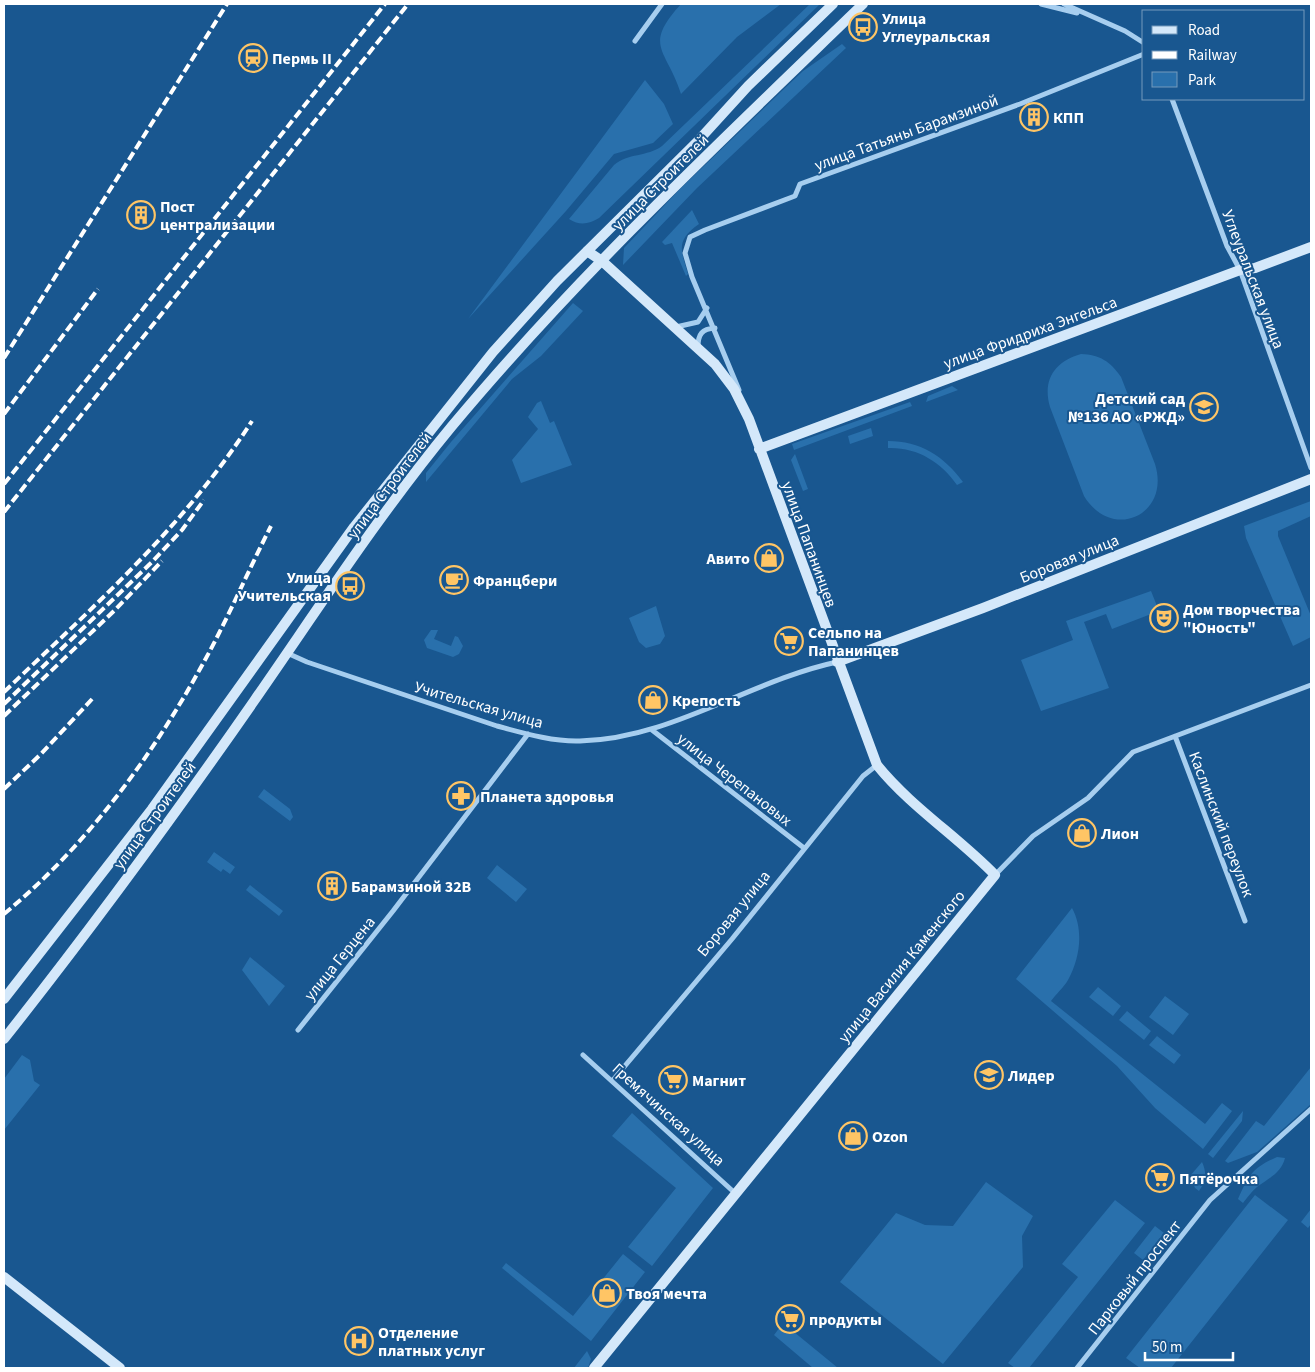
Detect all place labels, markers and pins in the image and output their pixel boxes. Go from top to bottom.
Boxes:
place label: Улица Углеуральская [882,8,990,48]
bus stop icon: Улица Углеуральская [848,12,878,42]
station icon: Пермь II [238,43,268,73]
place label: Пермь II [272,48,332,70]
building icon: КПП [1019,102,1049,132]
place label: КПП [1053,107,1084,129]
place label: Пост централизации [160,196,275,236]
building icon: Пост централизации [126,200,156,230]
place label: Детский сад №136 АО «РЖД» [1068,388,1186,428]
school or university icon: Детский сад №136 АО «РЖД» [1189,392,1219,422]
shop icon: Авито [754,543,784,573]
place label: Авито [706,548,750,570]
cafe icon: Францбери [439,565,469,595]
place label: Улица Учительская [238,567,331,607]
place label: Францбери [473,570,557,592]
bus stop icon: Улица Учительская [335,571,365,601]
place label: Дом творчества "Юность" [1183,599,1300,639]
theatre icon: Дом творчества "Юность" [1149,603,1179,633]
place label: Сельпо на Папанинцев [808,622,899,662]
supermarket icon: Сельпо на Папанинцев [774,626,804,656]
shop icon: Крепость [638,685,668,715]
place label: Крепость [672,690,741,712]
pharmacy icon: Планета здоровья [446,781,476,811]
place label: Планета здоровья [480,786,614,808]
shop icon: Лион [1067,818,1097,848]
place label: Лион [1100,823,1139,845]
building icon: Барамзиной 32В [317,871,347,901]
place label: Барамзиной 32В [351,876,472,898]
school or university icon: Лидер [974,1060,1004,1090]
supermarket icon: Магнит [658,1065,688,1095]
place label: Лидер [1007,1065,1055,1087]
place label: Магнит [692,1070,746,1092]
shop icon: Ozon [838,1121,868,1151]
place label: Ozon [872,1126,908,1148]
supermarket icon: Пятёрочка [1145,1163,1175,1193]
place label: Пятёрочка [1179,1168,1258,1190]
shop icon: Твоя мечта [592,1278,622,1308]
place label: Твоя мечта [626,1283,707,1305]
supermarket icon: продукты [775,1304,805,1334]
place label: продукты [809,1309,882,1331]
place label: Отделение платных услуг [378,1322,485,1362]
hospital icon: Отделение платных услуг [344,1326,374,1356]

